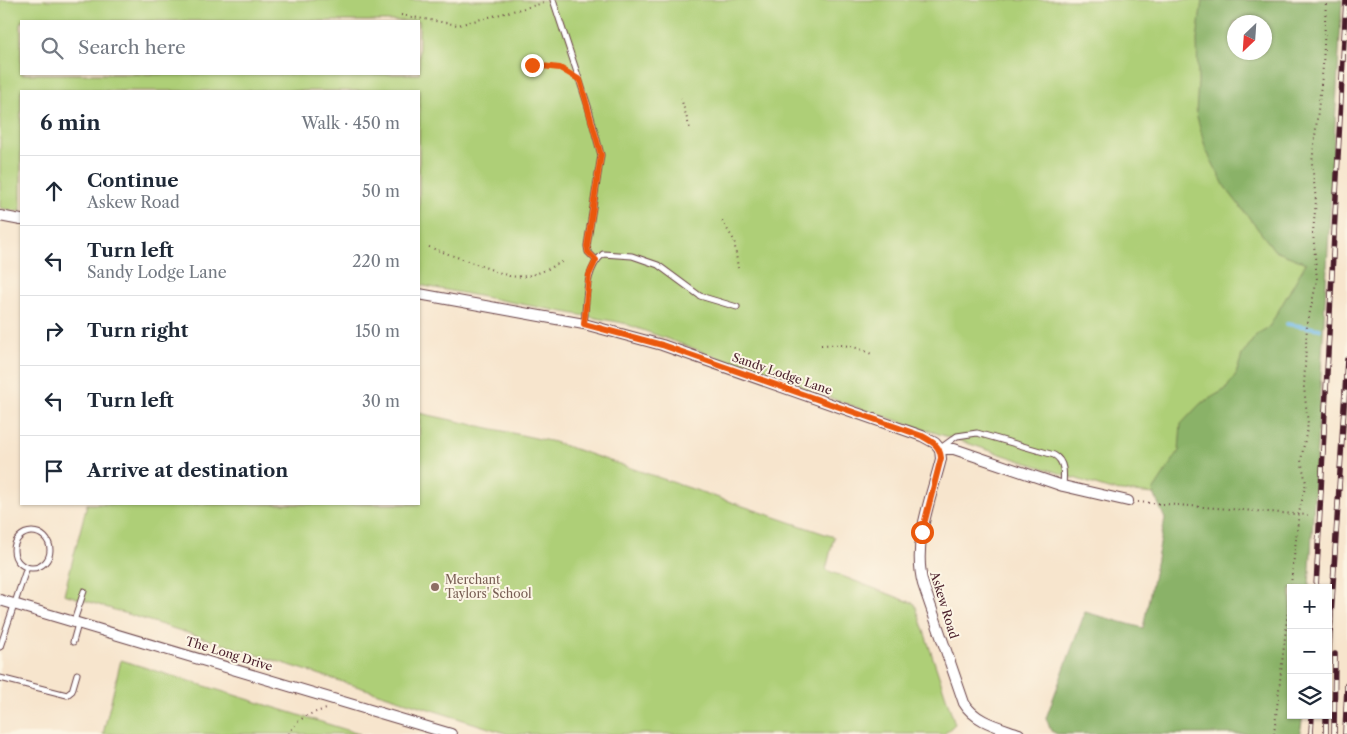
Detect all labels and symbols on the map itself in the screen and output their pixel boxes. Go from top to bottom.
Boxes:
north arrow [1227,15,1272,60]
route end [521,54,544,77]
street label: Sandy Lodge Lane [730,349,834,398]
route start [911,521,934,544]
street label: Askew Road [927,568,962,641]
place label: Merchant Taylors' School [445,572,532,601]
marker: Merchant Taylors' School [429,581,441,593]
street label: The Long Drive [184,633,275,674]

